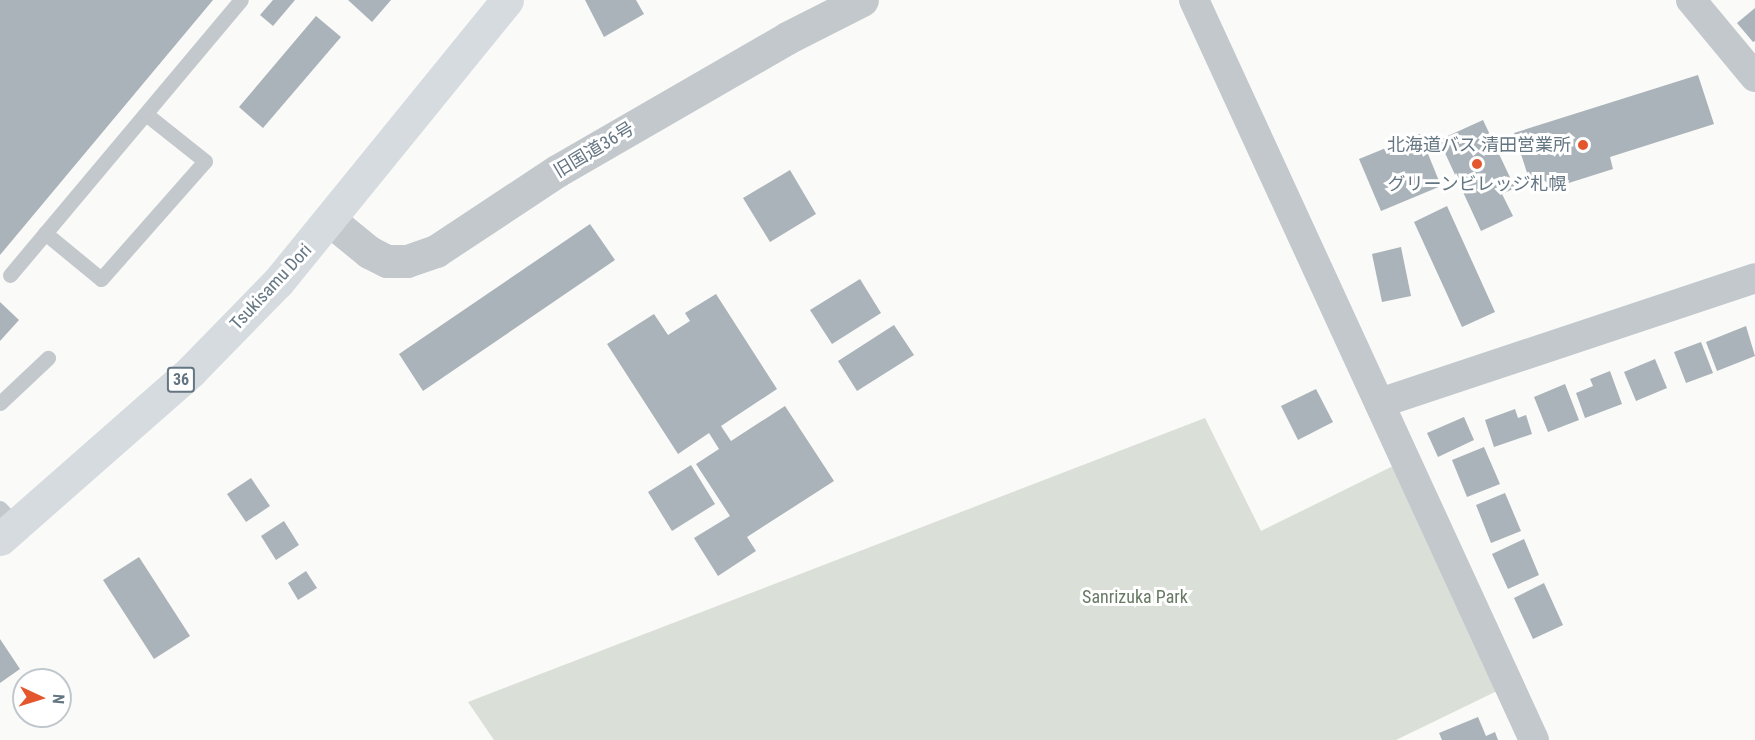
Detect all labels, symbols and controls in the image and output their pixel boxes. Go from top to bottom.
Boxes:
street label: 旧国道36号 [550,118,638,182]
place label: 北海道バス 清田営業所 [1387,134,1571,156]
marker: 北海道バス 清田営業所 [1576,138,1590,152]
marker: グリーンビレッジ札幌 [1470,157,1484,171]
place label: グリーンビレッジ札幌 [1387,173,1567,195]
street label: Tsukisamu Dori [226,240,316,334]
road number: 36 [166,367,196,393]
park label: Sanrizuka Park [1082,586,1188,608]
north arrow [12,668,72,728]
text: N [49,694,68,705]

